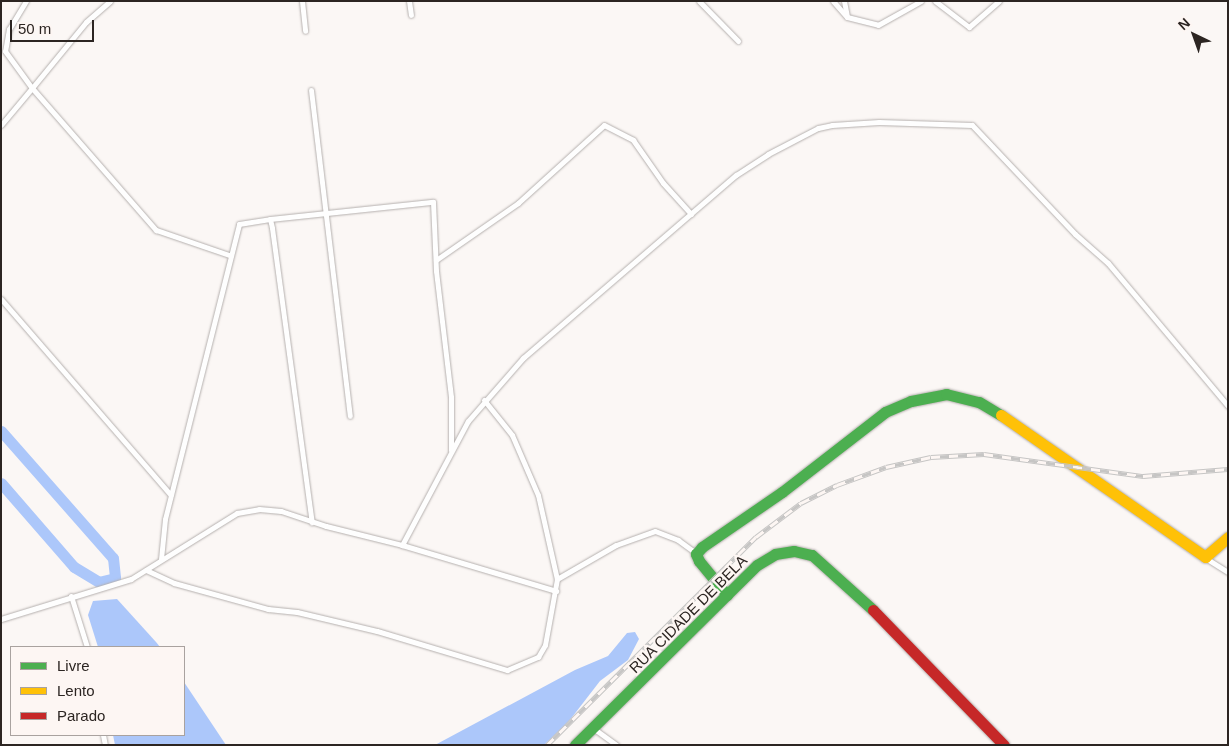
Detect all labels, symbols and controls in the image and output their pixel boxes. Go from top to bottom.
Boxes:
scale bar [12,10,96,42]
north arrow [1169,10,1219,60]
text: N [1175,15,1193,33]
text: 50 m [18,20,51,37]
street label: RUA CIDADE DE BELA [625,551,751,677]
legend [10,646,185,736]
text: Livre [57,657,90,674]
text: Lento [57,682,95,699]
text: Parado [57,707,105,724]

